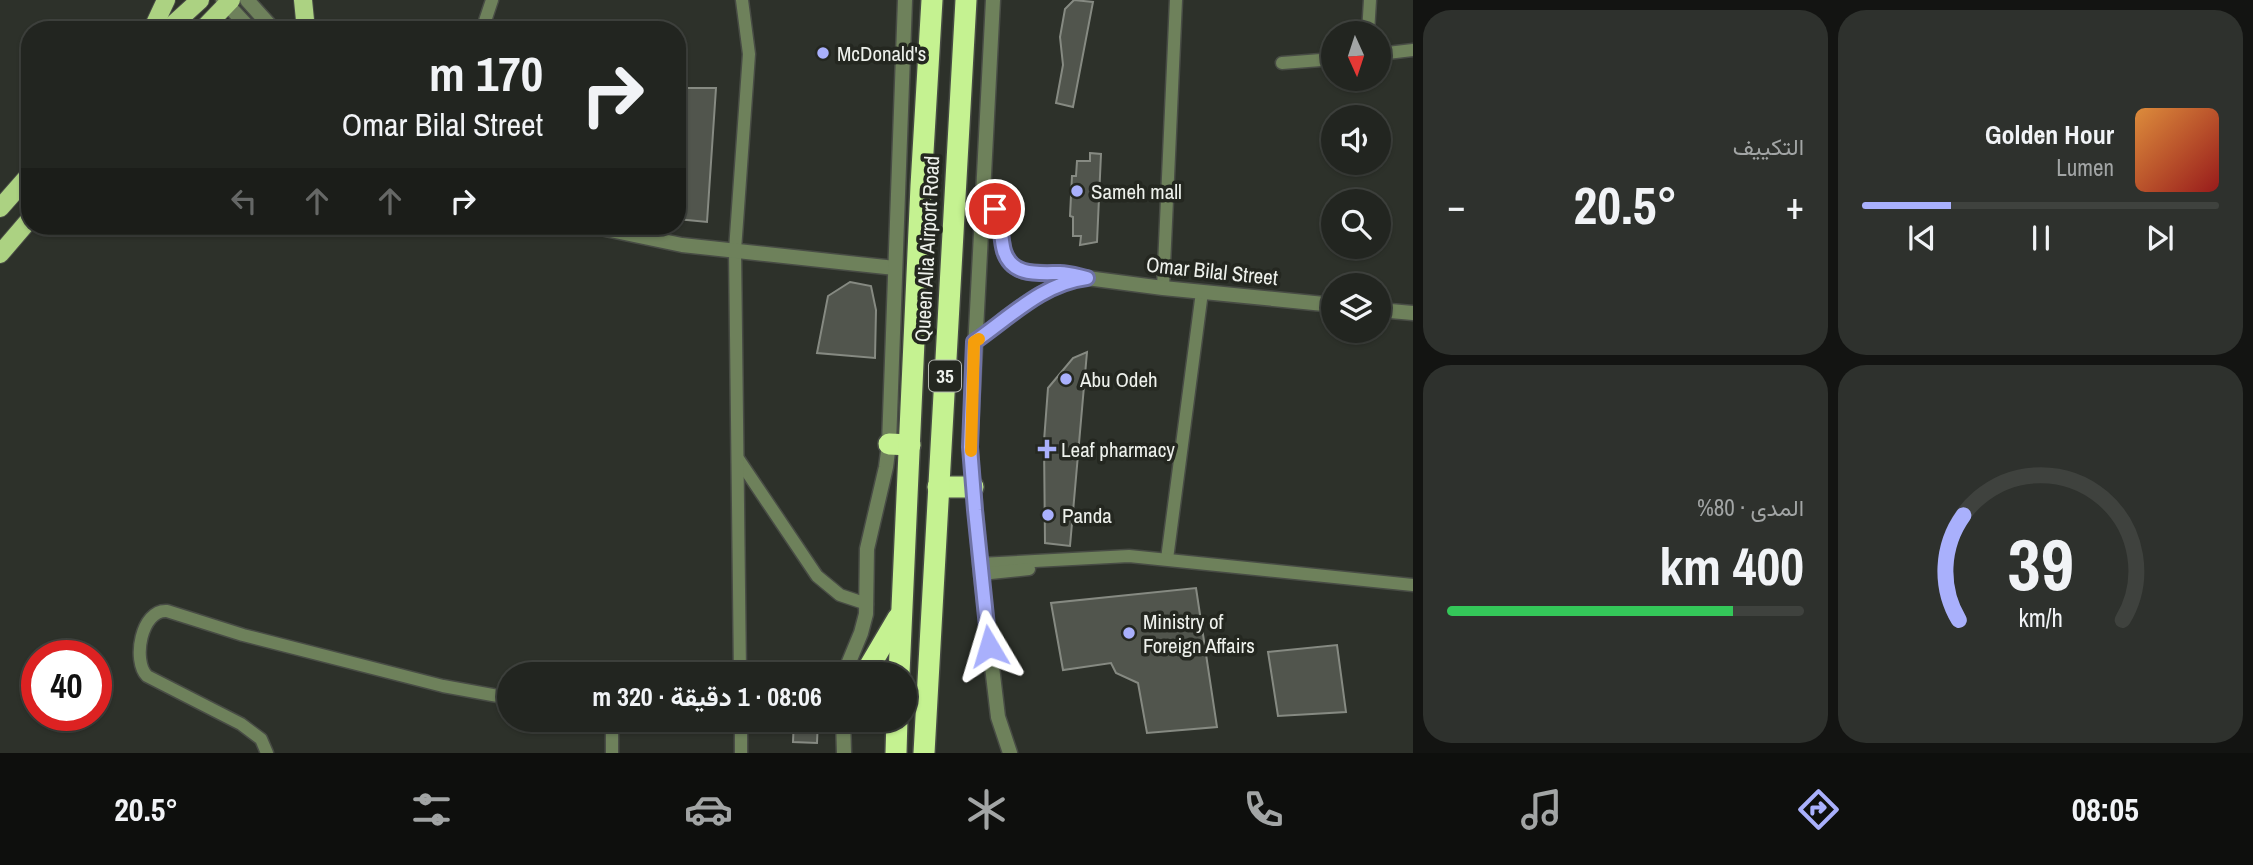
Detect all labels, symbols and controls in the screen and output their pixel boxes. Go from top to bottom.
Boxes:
north arrow [1321,21,1391,91]
map controls [1321,21,1391,343]
place label: McDonald's [837,39,926,68]
text: 170 m [429,40,543,106]
marker: McDonald's [815,45,831,61]
icon: right [567,49,658,140]
text: Omar Bilal Street [342,103,543,146]
button: sound [1321,105,1391,175]
text: Golden Hour [1985,117,2114,152]
text: التكييف [1733,131,1804,162]
text: Lumen [2056,152,2114,183]
street label: Queen Alia Airport Road [908,155,946,343]
text: 20.5° [1574,170,1677,240]
place label: Sameh mall [1091,177,1182,206]
pin [965,179,1025,239]
text: − [1447,180,1465,231]
text: + [1786,180,1804,231]
icon: left [225,182,263,220]
icon: ahead [298,182,336,220]
icon: ahead [371,182,409,220]
icon: right [444,182,482,220]
marker: Sameh mall [1069,183,1085,199]
button: search [1321,189,1391,259]
icon: arrive [976,190,1014,228]
icon: previous [1903,219,1941,257]
icon: pause [2022,219,2060,257]
icon: next [2141,219,2179,257]
street label: Omar Bilal Street [1145,250,1279,292]
button: layers [1321,273,1391,343]
road number: 35 [929,360,961,392]
place label: Abu Odeh [1079,365,1158,394]
marker: Abu Odeh [1058,371,1074,387]
place label: Leaf pharmacy [1061,435,1175,464]
marker: Leaf pharmacy [1039,441,1055,457]
text: المدى · 80% [1697,492,1804,523]
place label: Panda [1062,501,1112,530]
marker: Panda [1040,507,1056,523]
text: 39 [2007,515,2074,613]
text: 400 km [1659,531,1804,601]
text: km/h [2018,601,2063,635]
place label: Ministry of Foreign Affairs [1143,607,1255,660]
position arrow [952,609,1026,683]
marker: Ministry of Foreign Affairs [1121,625,1137,641]
speed limit sign: 40 [21,640,112,731]
text: 08:06 · 1 دقيقة · 320 m [592,679,822,714]
icon: filters [407,785,456,834]
icon: car [684,785,733,834]
icon: climate [962,785,1011,834]
icon: phone [1239,785,1288,834]
icon: music [1517,785,1566,834]
icon: directions [1794,785,1843,834]
text: 20.5° [114,788,178,831]
text: 08:05 [2072,788,2139,831]

